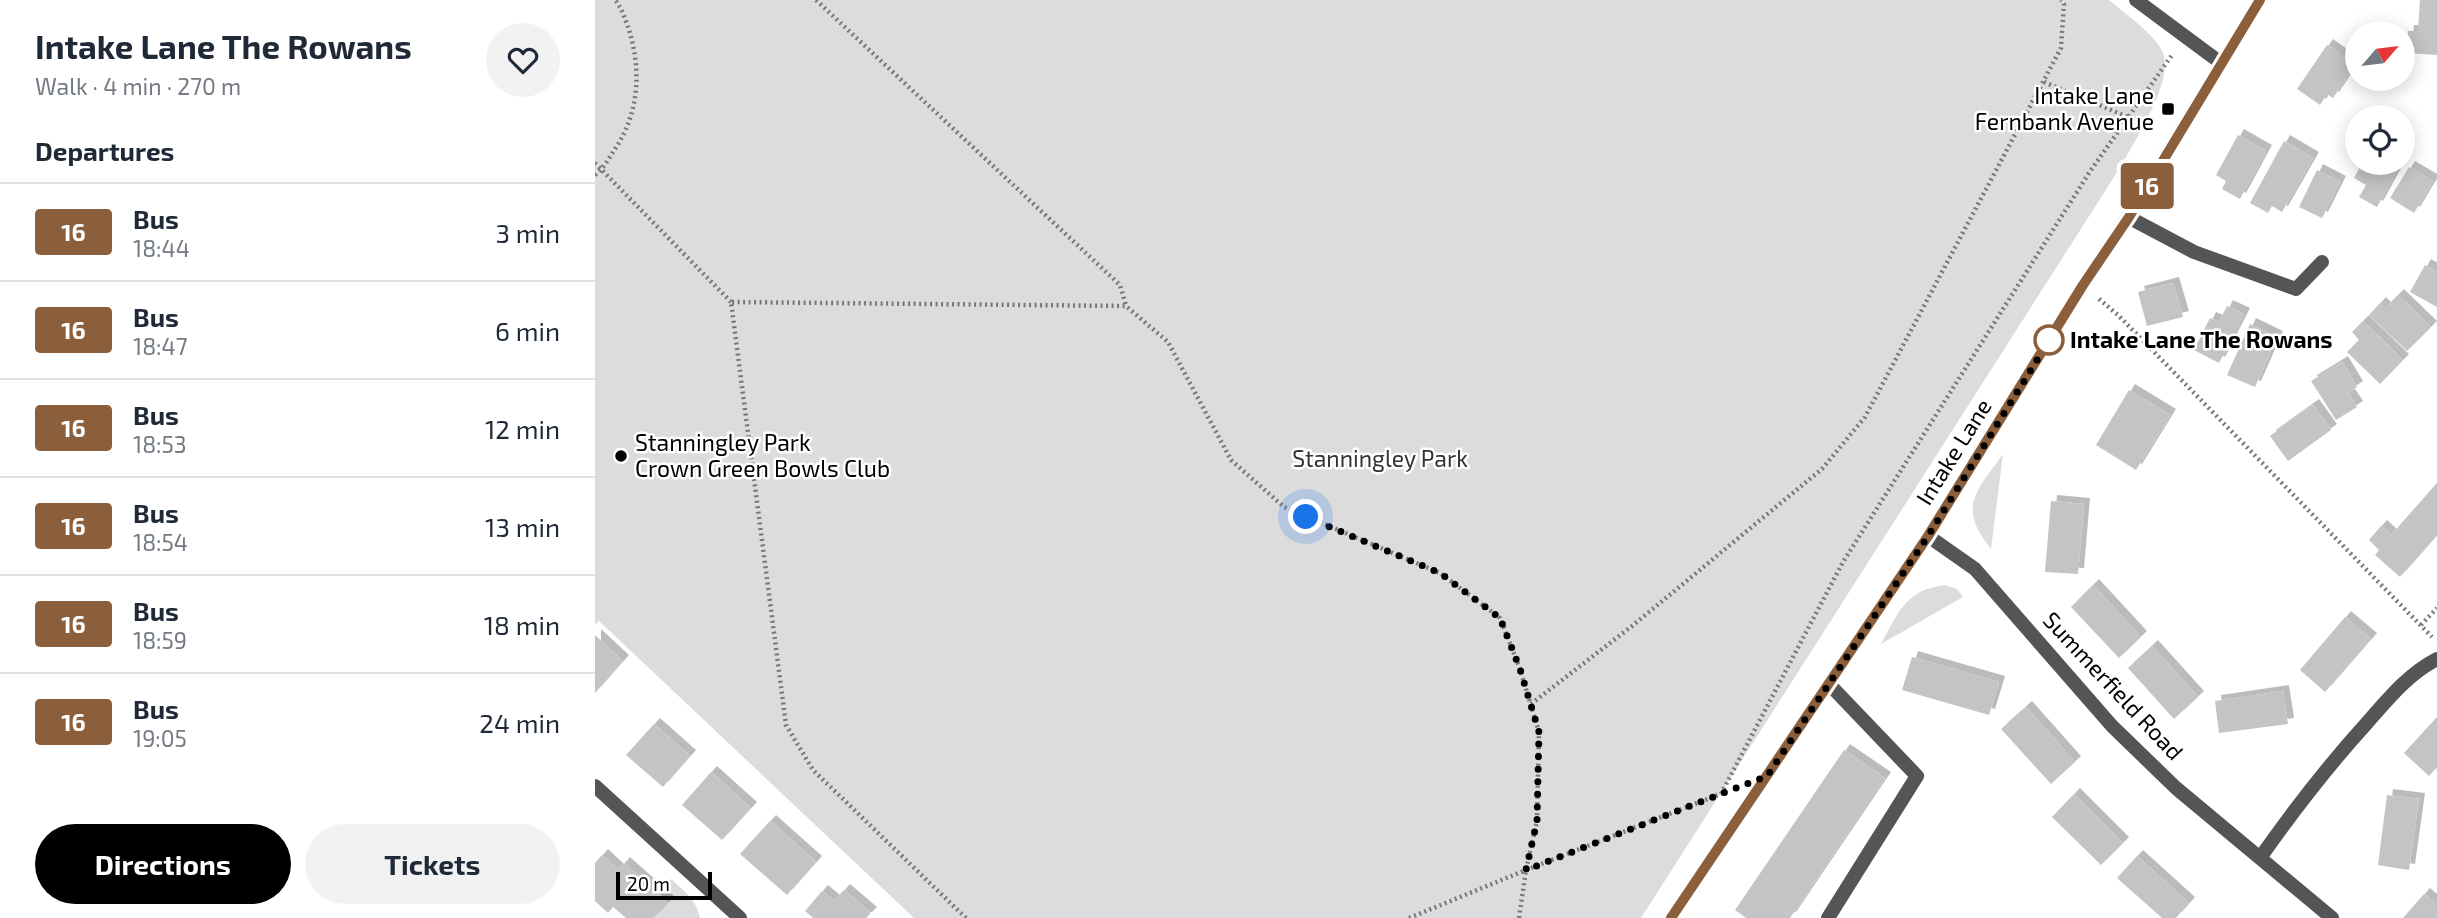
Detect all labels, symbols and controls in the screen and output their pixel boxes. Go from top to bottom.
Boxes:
north arrow [2345,21,2415,91]
map controls [2345,21,2415,175]
button: heart [486,23,560,97]
text: Intake Lane The Rowans [35,26,412,66]
text: Walk · 4 min · 270 m [35,72,241,100]
place label: Intake Lane Fernbank Avenue [1975,81,2154,135]
marker: Intake Lane Fernbank Avenue [2160,101,2176,117]
button: locate [2345,105,2415,175]
text: Departures [35,135,174,166]
line badge: 16 [2115,163,2179,209]
text: 16 [2135,171,2159,200]
text: Bus [133,203,179,234]
text: 16 [61,217,86,246]
text: 3 min [495,217,560,248]
text: 18:44 [133,234,190,262]
text: Bus [133,301,179,332]
text: 16 [61,315,86,344]
text: 6 min [495,315,560,346]
marker: Intake Lane The Rowans [2034,325,2064,355]
place label: Intake Lane The Rowans [2070,325,2333,353]
text: 18:47 [133,332,187,360]
street label: Intake Lane [1910,393,1997,510]
text: Bus [133,399,179,430]
text: 16 [61,413,86,442]
text: 12 min [485,413,560,444]
place label: Stanningley Park Crown Green Bowls Club [635,428,890,482]
text: 18:53 [133,430,187,458]
park label: Stanningley Park [1292,444,1468,472]
marker: Stanningley Park Crown Green Bowls Club [613,448,629,464]
text: Bus [133,497,179,528]
your location [1288,499,1323,534]
text: 16 [61,511,86,540]
text: 13 min [485,511,560,542]
text: 18:54 [133,528,188,556]
text: Bus [133,595,179,626]
street label: Summerfield Road [2038,605,2190,765]
text: 16 [61,609,86,638]
text: 18 min [484,609,560,640]
text: 18:59 [133,626,187,654]
text: Bus [133,693,179,724]
text: 16 [61,707,86,736]
text: 24 min [479,707,560,738]
text: 19:05 [133,724,187,752]
button: Directions [35,824,291,904]
button: Tickets [305,824,560,904]
scale bar [616,869,712,901]
text: 20 m [627,872,670,895]

